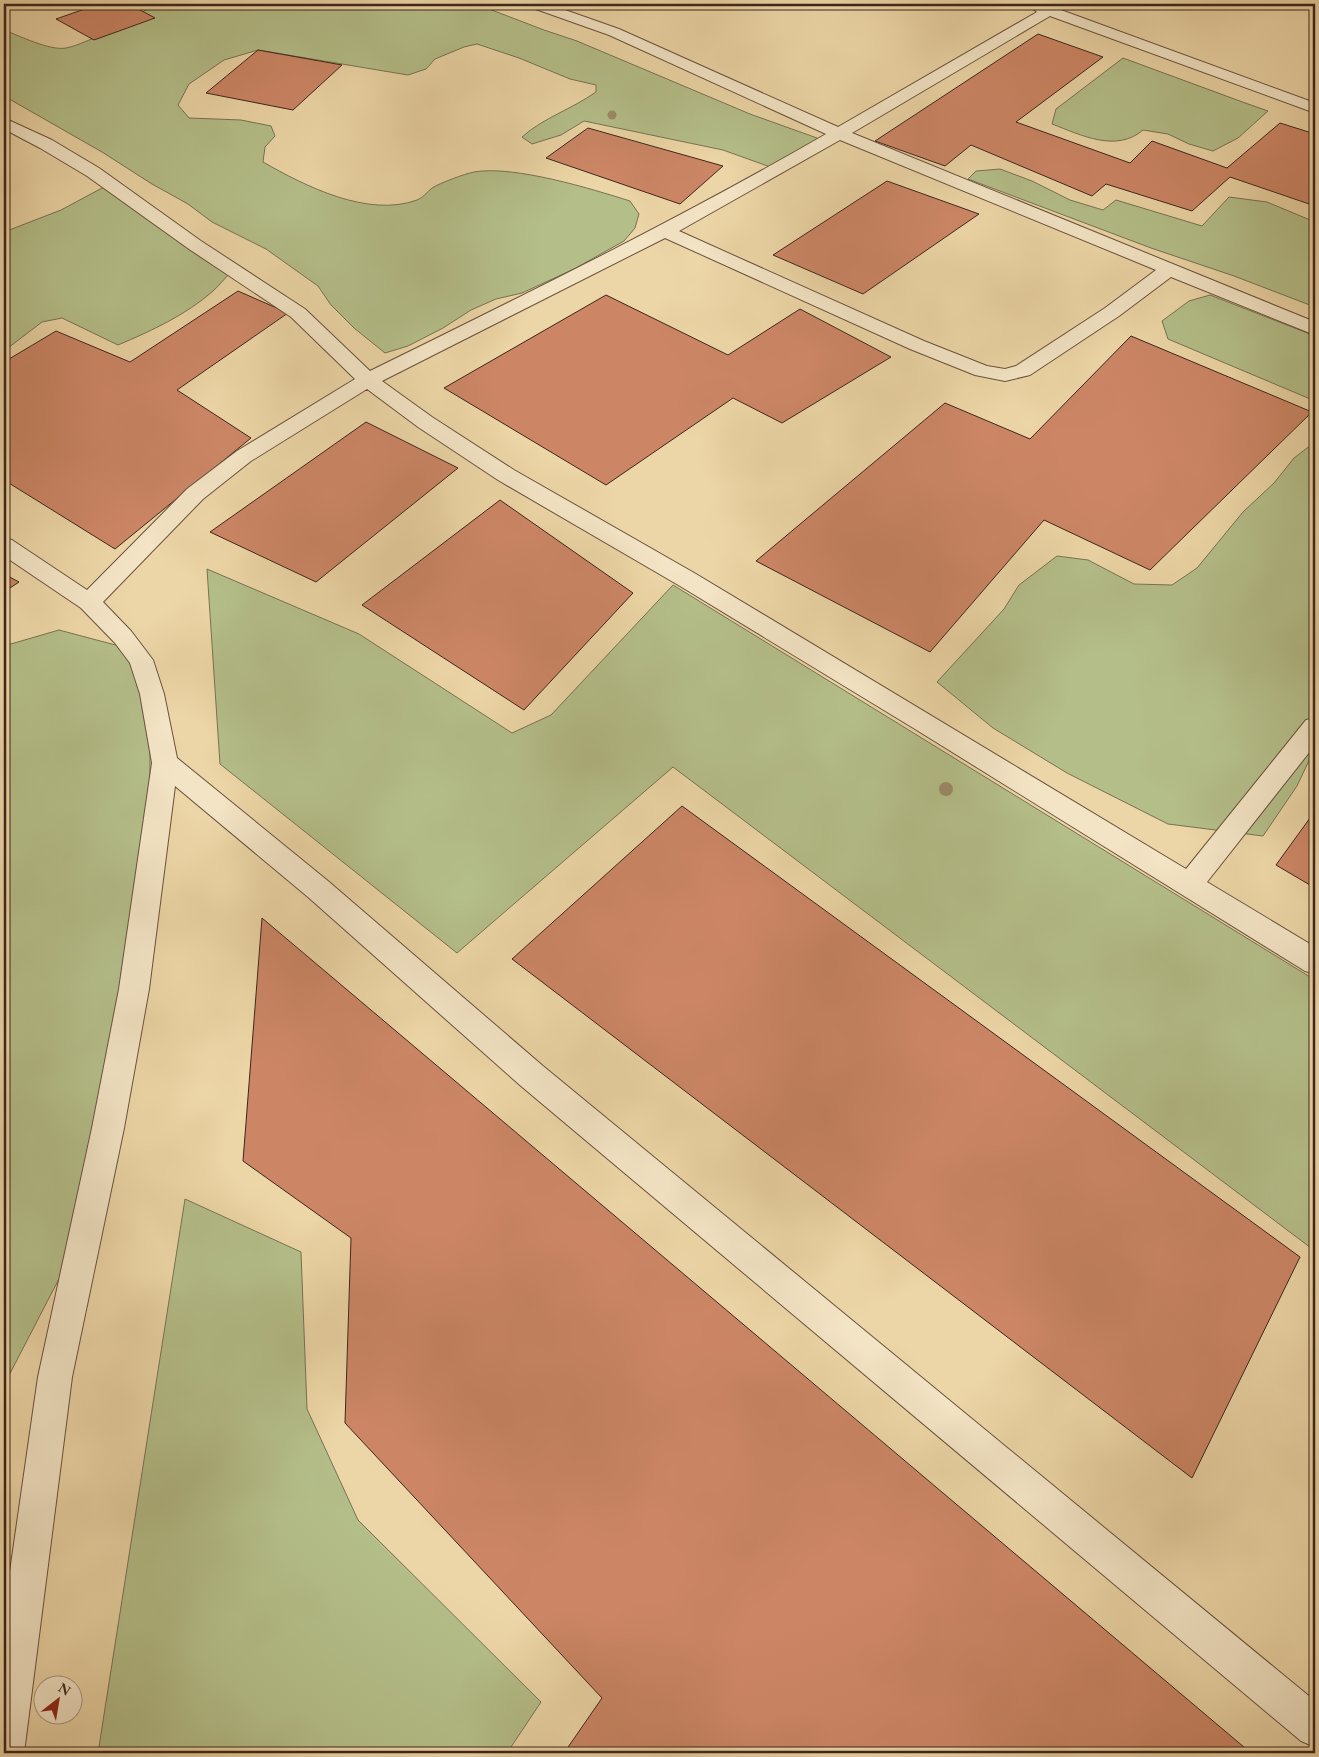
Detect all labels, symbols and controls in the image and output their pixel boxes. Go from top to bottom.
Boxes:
north arrow [32,1674,82,1724]
text: N [55,1678,75,1700]

